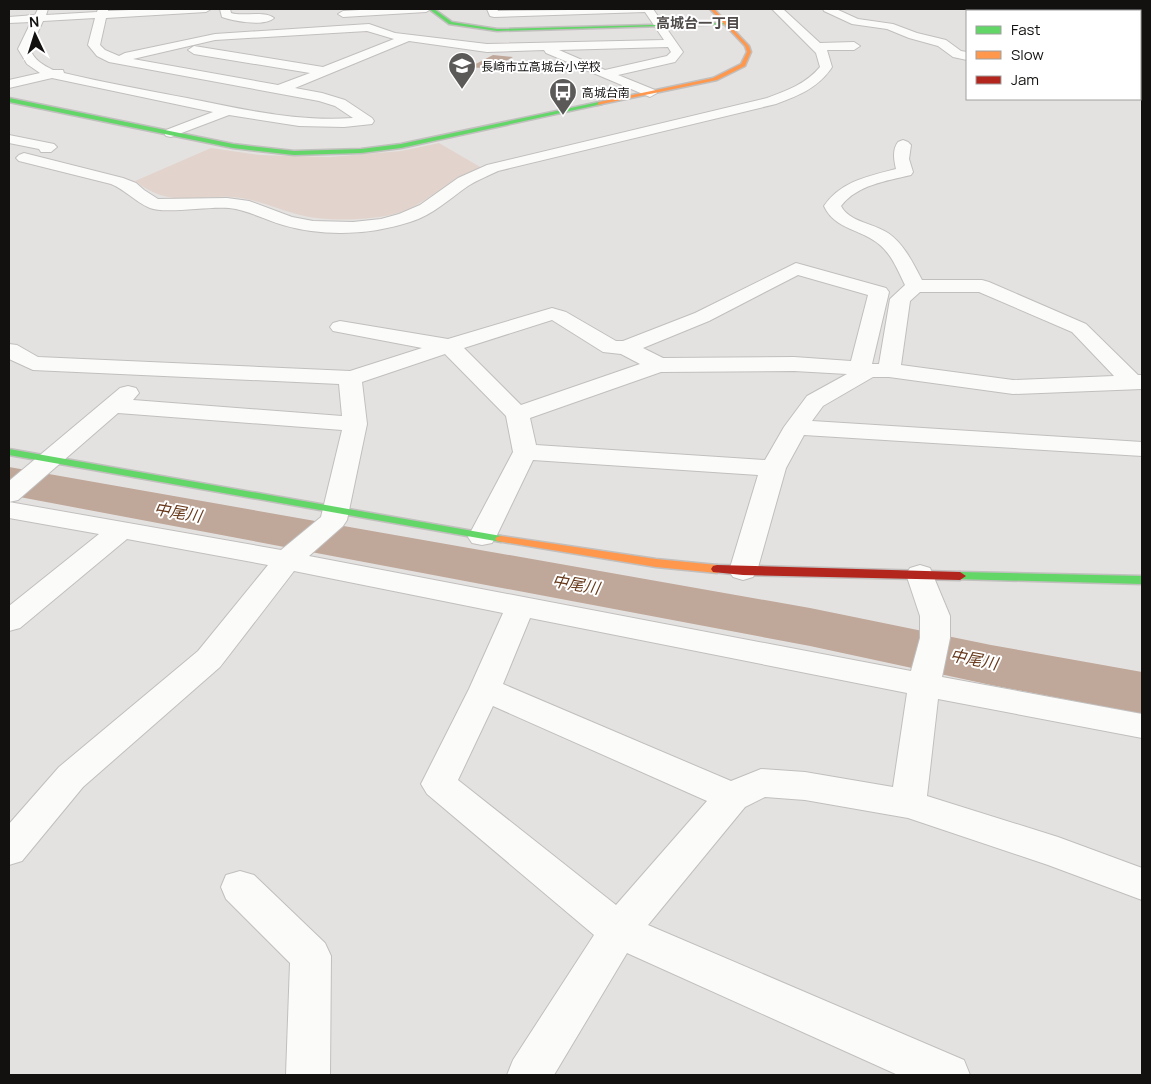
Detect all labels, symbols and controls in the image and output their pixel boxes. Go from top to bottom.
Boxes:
north arrow [10,10,60,60]
legend [966,10,1141,100]
text: N [28,12,40,31]
district label: 高城台一丁目 [656,13,740,32]
text: Fast [1011,19,1040,40]
text: Slow [1011,44,1044,65]
school or university icon: 長崎市立高城台小学校 [447,51,477,90]
place label: 長崎市立高城台小学校 [481,58,601,75]
text: Jam [1011,69,1039,90]
bus stop icon: 高城台南 [548,77,578,116]
place label: 高城台南 [582,84,630,101]
water label: 中尾川 [152,497,206,527]
water label: 中尾川 [550,569,604,599]
water label: 中尾川 [948,644,1002,675]

